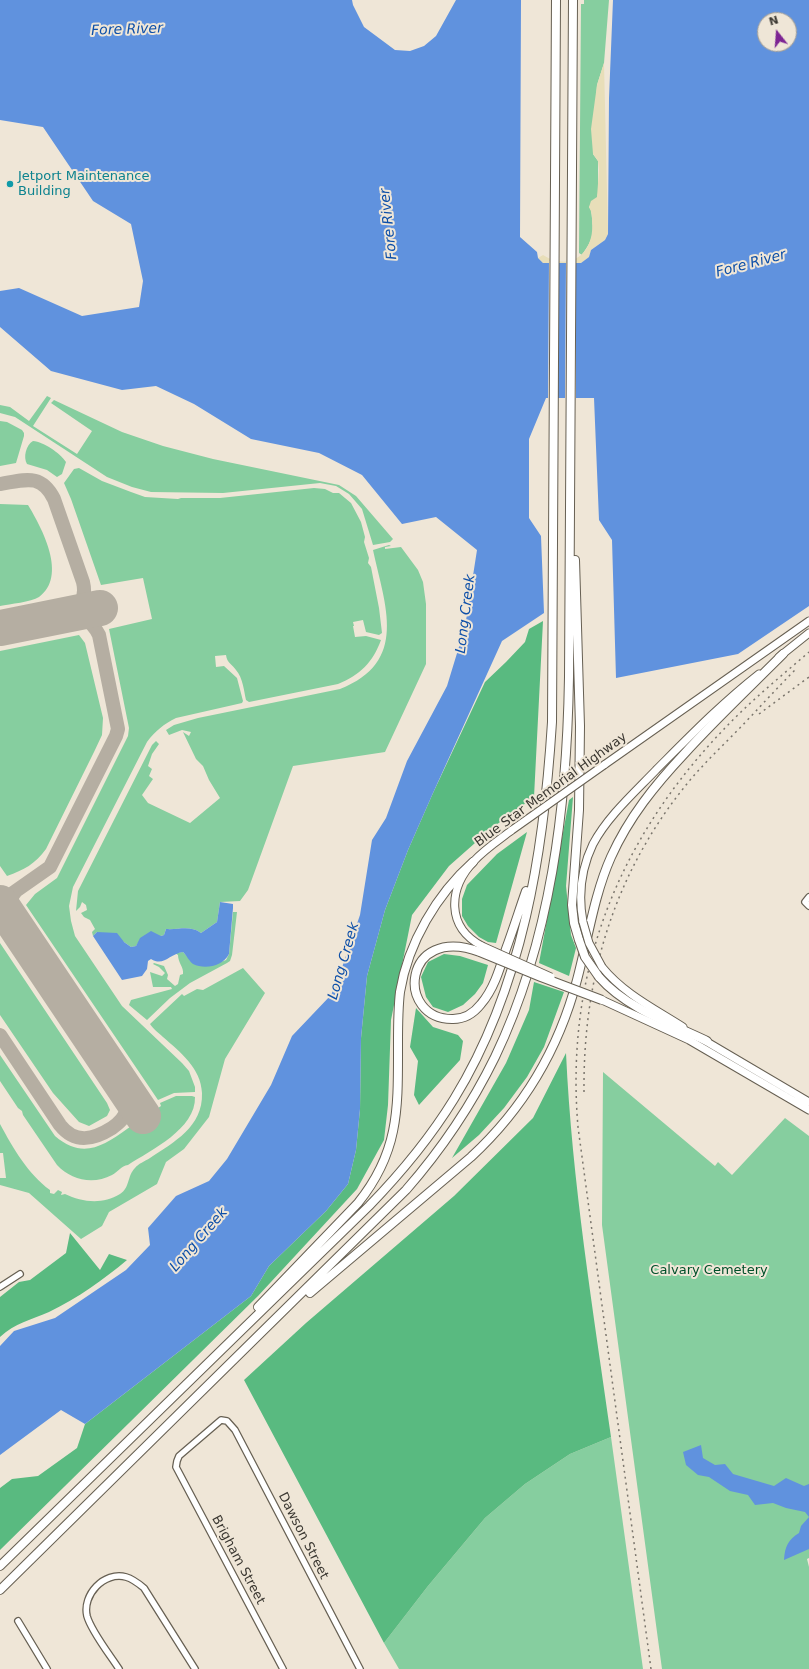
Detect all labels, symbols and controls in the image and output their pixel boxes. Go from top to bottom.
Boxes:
north arrow [757,12,797,52]
text: N [767,13,780,29]
water label: Fore River [91,20,163,40]
place label: Jetport Maintenance Building [18,169,149,200]
marker: Jetport Maintenance Building [5,179,15,189]
water label: Fore River [377,187,401,261]
water label: Fore River [714,247,788,281]
water label: Long Creek [453,574,479,654]
street label: Blue Star Memorial Highway [472,730,630,850]
water label: Long Creek [325,921,363,1001]
water label: Long Creek [167,1205,231,1275]
park label: Calvary Cemetery [650,1263,768,1279]
street label: Dawson Street [274,1490,332,1582]
street label: Brigham Street [208,1513,268,1607]

